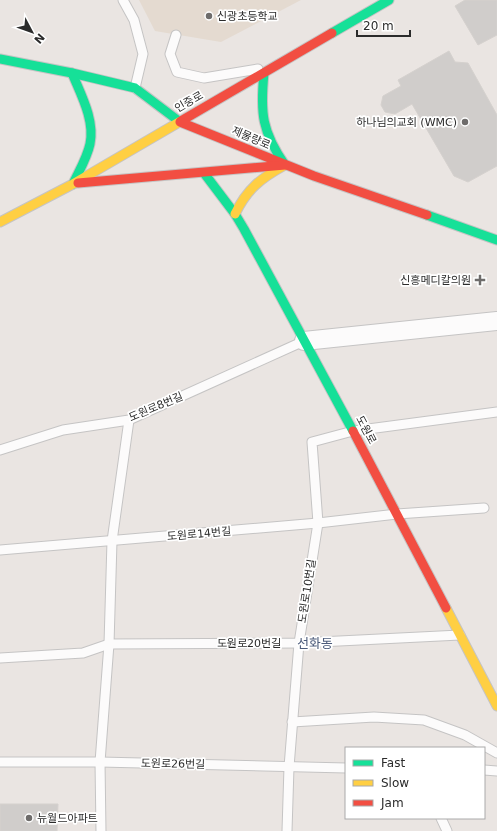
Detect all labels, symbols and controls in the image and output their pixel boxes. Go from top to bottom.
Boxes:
place label: 신광초등학교 [217,10,278,23]
marker: 신광초등학교 [204,11,214,21]
north arrow [12,12,52,52]
scale bar [357,12,410,38]
text: 20 m [363,19,394,33]
text: N [31,30,47,46]
street label: 인중로 [173,89,205,115]
place label: 하나님의교회 (WMC) [356,116,457,129]
marker: 하나님의교회 (WMC) [460,117,470,127]
street label: 제물량로 [230,124,272,152]
place label: 신흥메디칼의원 [400,274,471,287]
marker: 신흥메디칼의원 [474,274,486,286]
street label: 도원로8번길 [127,390,185,424]
street label: 도원로 [353,414,379,446]
street label: 도원로14번길 [166,525,232,543]
street label: 도원로10번길 [296,558,318,624]
district label: 선화동 [297,636,333,651]
street label: 도원로20번길 [217,637,281,650]
legend [345,747,485,819]
text: Fast [381,756,405,770]
street label: 도원로26번길 [141,757,205,771]
text: Slow [381,776,409,790]
text: Jam [380,796,404,810]
place label: 뉴월드아파트 [37,812,98,825]
marker: 뉴월드아파트 [24,813,34,823]

